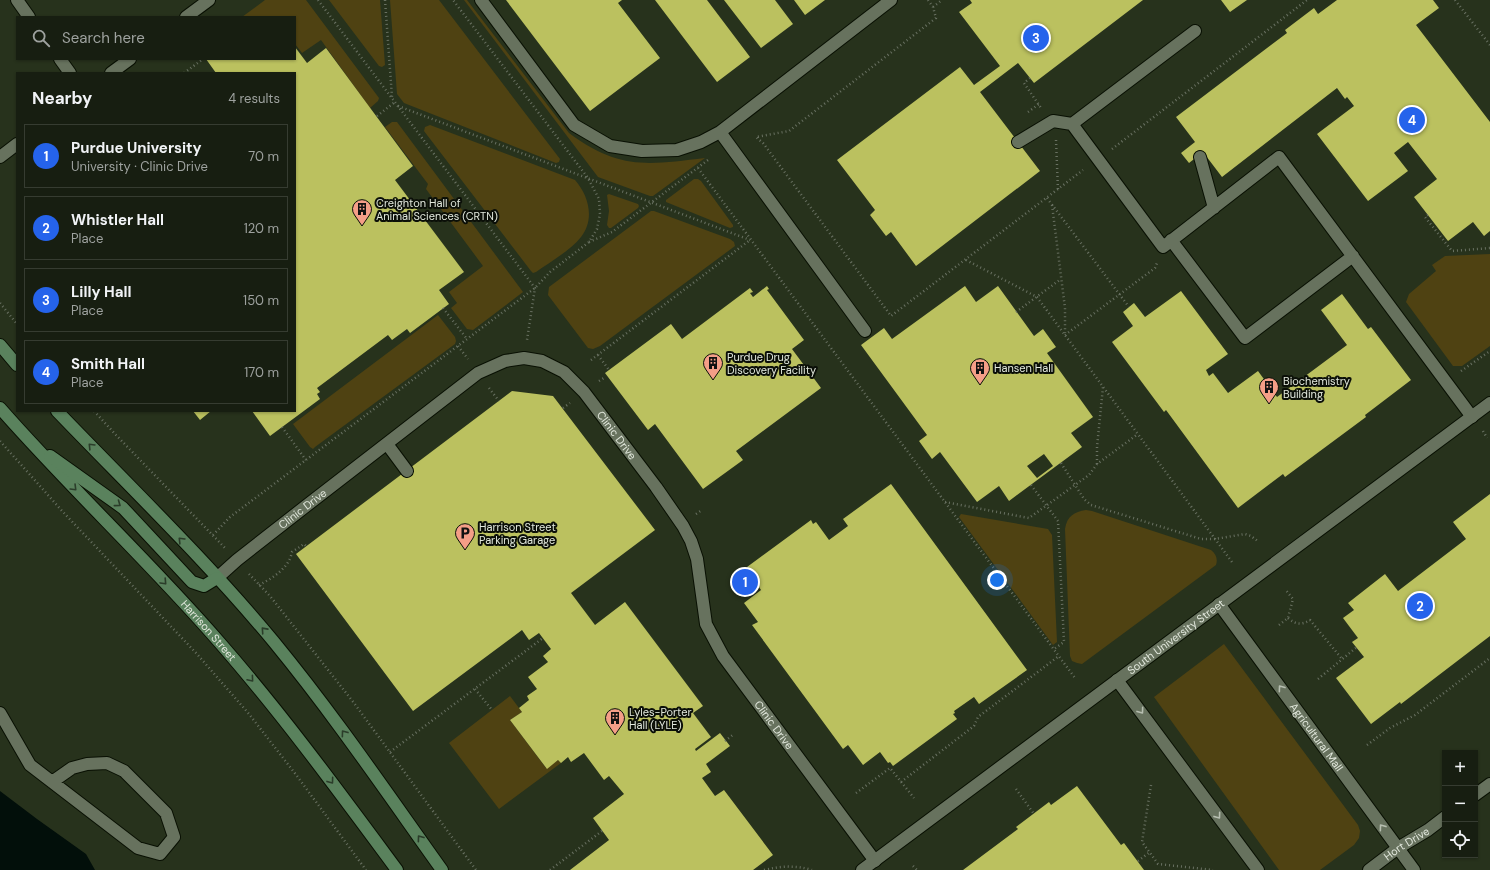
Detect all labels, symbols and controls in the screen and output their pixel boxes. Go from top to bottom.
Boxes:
search box [16,16,296,60]
pin: 3 [1023,23,1049,53]
icon: search [30,27,52,49]
text: Search here [62,28,145,48]
text: Nearby [32,87,92,109]
text: 4 results [228,90,280,107]
pin: 4 [1399,105,1425,135]
text: Purdue University [71,138,202,158]
text: 1 [44,148,48,165]
text: 70 m [248,148,279,165]
text: University · Clinic Drive [71,158,208,175]
place label: Creighton Hall of Animal Sciences (CRTN) [376,196,498,223]
building icon: Creighton Hall of Animal Sciences (CRTN) [351,198,373,226]
text: Whistler Hall [71,210,164,230]
text: 2 [42,220,50,237]
text: 120 m [244,220,279,237]
text: Place [71,230,103,247]
text: Lilly Hall [71,282,132,302]
text: 3 [42,292,50,309]
text: 150 m [243,292,279,309]
text: Place [71,302,103,319]
place label: Purdue Drug Discovery Facility [727,350,816,377]
building icon: Purdue Drug Discovery Facility [702,352,724,380]
text: Smith Hall [71,354,145,374]
building icon: Hansen Hall [969,357,991,385]
place label: Hansen Hall [994,361,1053,375]
text: 4 [42,364,50,381]
text: 170 m [244,364,279,381]
text: Place [71,374,103,391]
place label: Biochemistry Building [1283,374,1350,401]
building icon: Biochemistry Building [1258,376,1280,404]
street label: Clinic Drive [594,408,640,462]
one-way arrow [88,443,96,451]
one-way arrow [69,483,77,491]
street label: Clinic Drive [276,486,329,532]
one-way arrow [113,499,120,506]
place label: Harrison Street Parking Garage [479,520,556,547]
parking icon: Harrison Street Parking Garage [454,522,476,550]
one-way arrow [179,537,186,544]
pin: 1 [732,567,758,597]
your location [987,570,1007,590]
one-way arrow [159,577,167,585]
pin: 2 [1407,591,1433,621]
street label: South University Street [1124,596,1227,677]
street label: Harrison Street [178,597,239,664]
one-way arrow [261,628,268,635]
one-way arrow [246,674,253,681]
one-way arrow [1279,686,1286,693]
street label: Clinic Drive [751,698,797,752]
street label: Agricultural Mall [1287,700,1346,774]
place label: Lyles-Porter Hall (LYLE) [629,705,692,732]
building icon: Lyles-Porter Hall (LYLE) [604,707,626,735]
one-way arrow [1136,707,1144,714]
one-way arrow [341,730,349,737]
map controls [1442,750,1478,858]
button: + [1442,750,1478,786]
one-way arrow [326,776,333,783]
button: − [1442,786,1478,822]
one-way arrow [1213,811,1220,818]
button: locate [1442,822,1478,858]
street label: Hort Drive [1381,824,1432,863]
one-way arrow [1380,825,1387,832]
one-way arrow [418,836,425,843]

